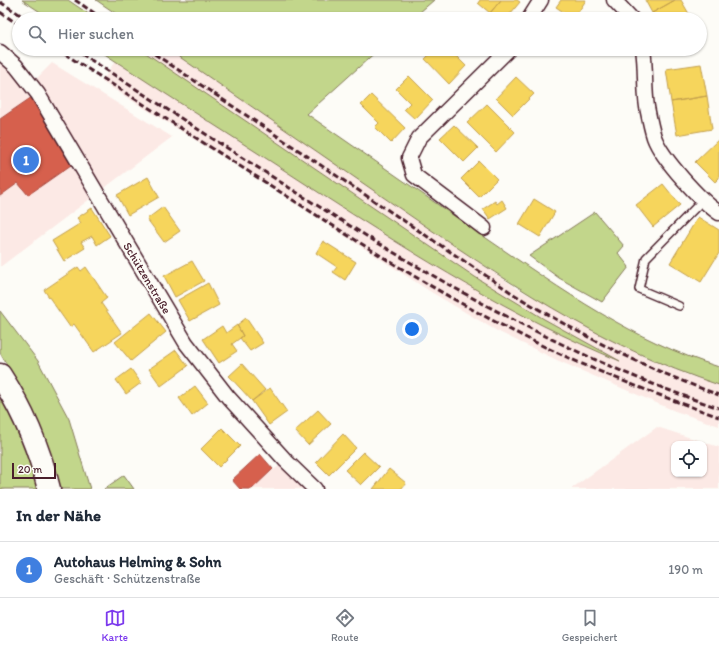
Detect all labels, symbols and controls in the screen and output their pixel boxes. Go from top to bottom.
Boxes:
search box [12,12,707,56]
icon: search [26,23,48,45]
text: Hier suchen [58,25,134,43]
pin: 1 [13,145,39,175]
street label: Schützenstraße [120,240,174,316]
your location [402,319,422,339]
map controls [671,441,707,477]
button: locate [671,441,707,477]
scale bar [12,461,56,480]
text: 20 m [18,463,42,476]
text: In der Nähe [16,505,101,525]
text: Autohaus Helming & Sohn [54,553,221,571]
text: 1 [26,562,32,577]
text: 190 m [668,562,703,577]
text: Geschäft · Schützenstraße [54,571,201,586]
tab: Karte [102,607,128,644]
tab: Route [331,607,359,644]
tab: Gespeichert [562,607,617,644]

